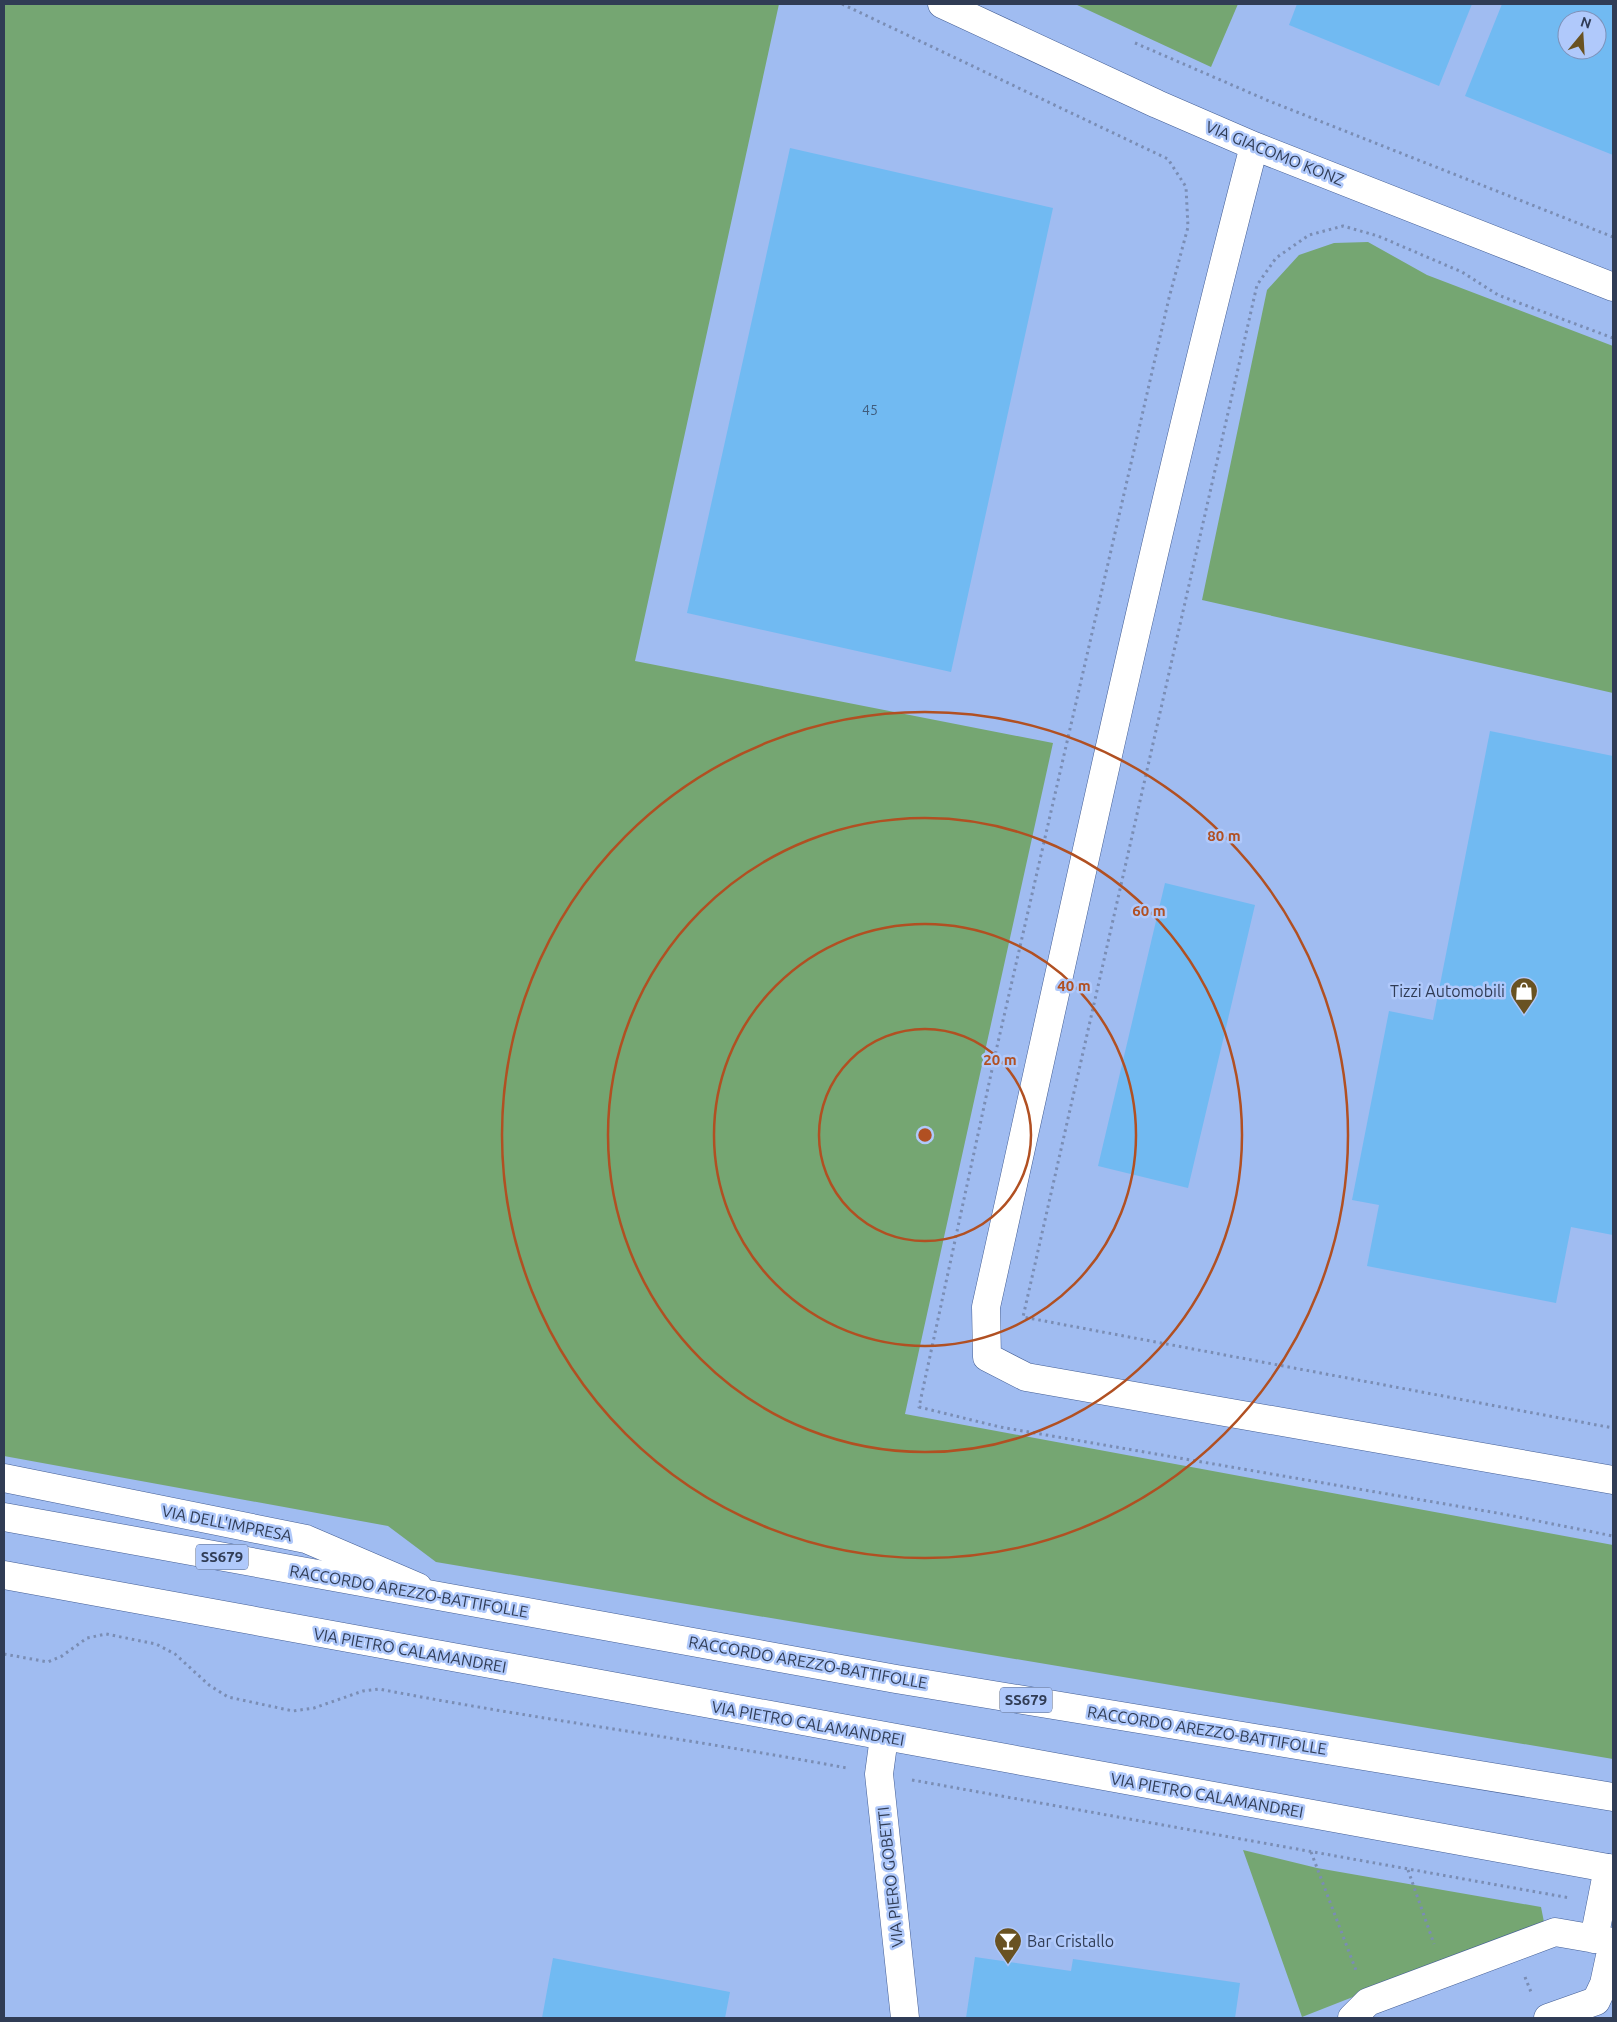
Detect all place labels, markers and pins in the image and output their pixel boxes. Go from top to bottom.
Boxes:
shop icon: Tizzi Automobili [1509,976,1539,1015]
place label: Tizzi Automobili [1390,982,1505,1000]
centre of rings [916,1126,934,1144]
bar icon: Bar Cristallo [993,1926,1023,1965]
place label: Bar Cristallo [1027,1932,1114,1950]

